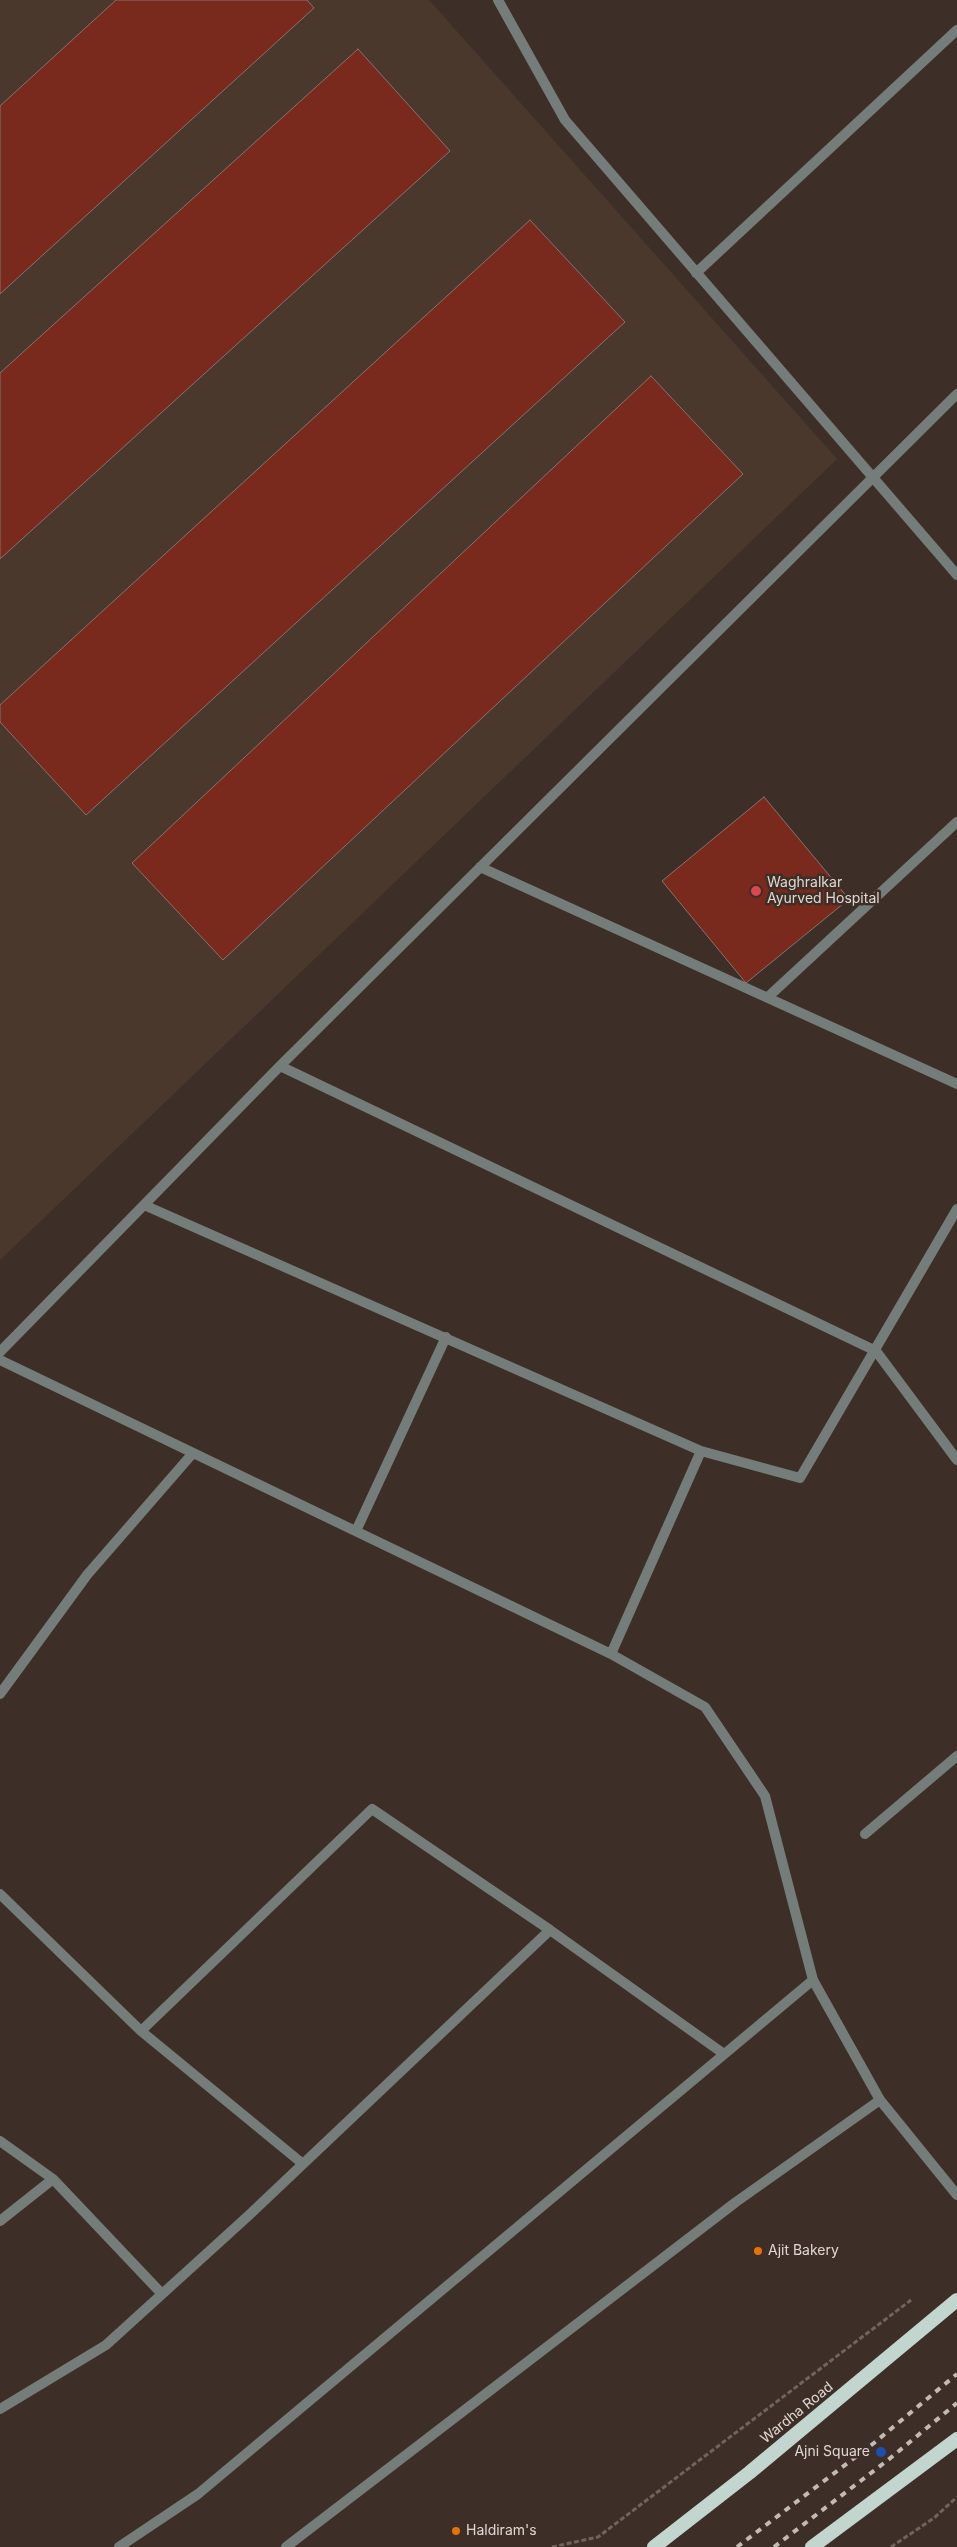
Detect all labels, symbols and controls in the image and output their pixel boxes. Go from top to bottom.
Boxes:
place label: Waghralkar Ayurved Hospital [767,875,880,908]
marker: Waghralkar Ayurved Hospital [749,884,763,898]
place label: Ajit Bakery [768,2243,839,2259]
marker: Ajit Bakery [752,2245,764,2257]
street label: Wardha Road [757,2379,837,2447]
place label: Ajni Square [794,2444,870,2460]
marker: Ajni Square [874,2445,888,2459]
place label: Haldiram's [466,2523,537,2539]
marker: Haldiram's [450,2525,462,2537]

